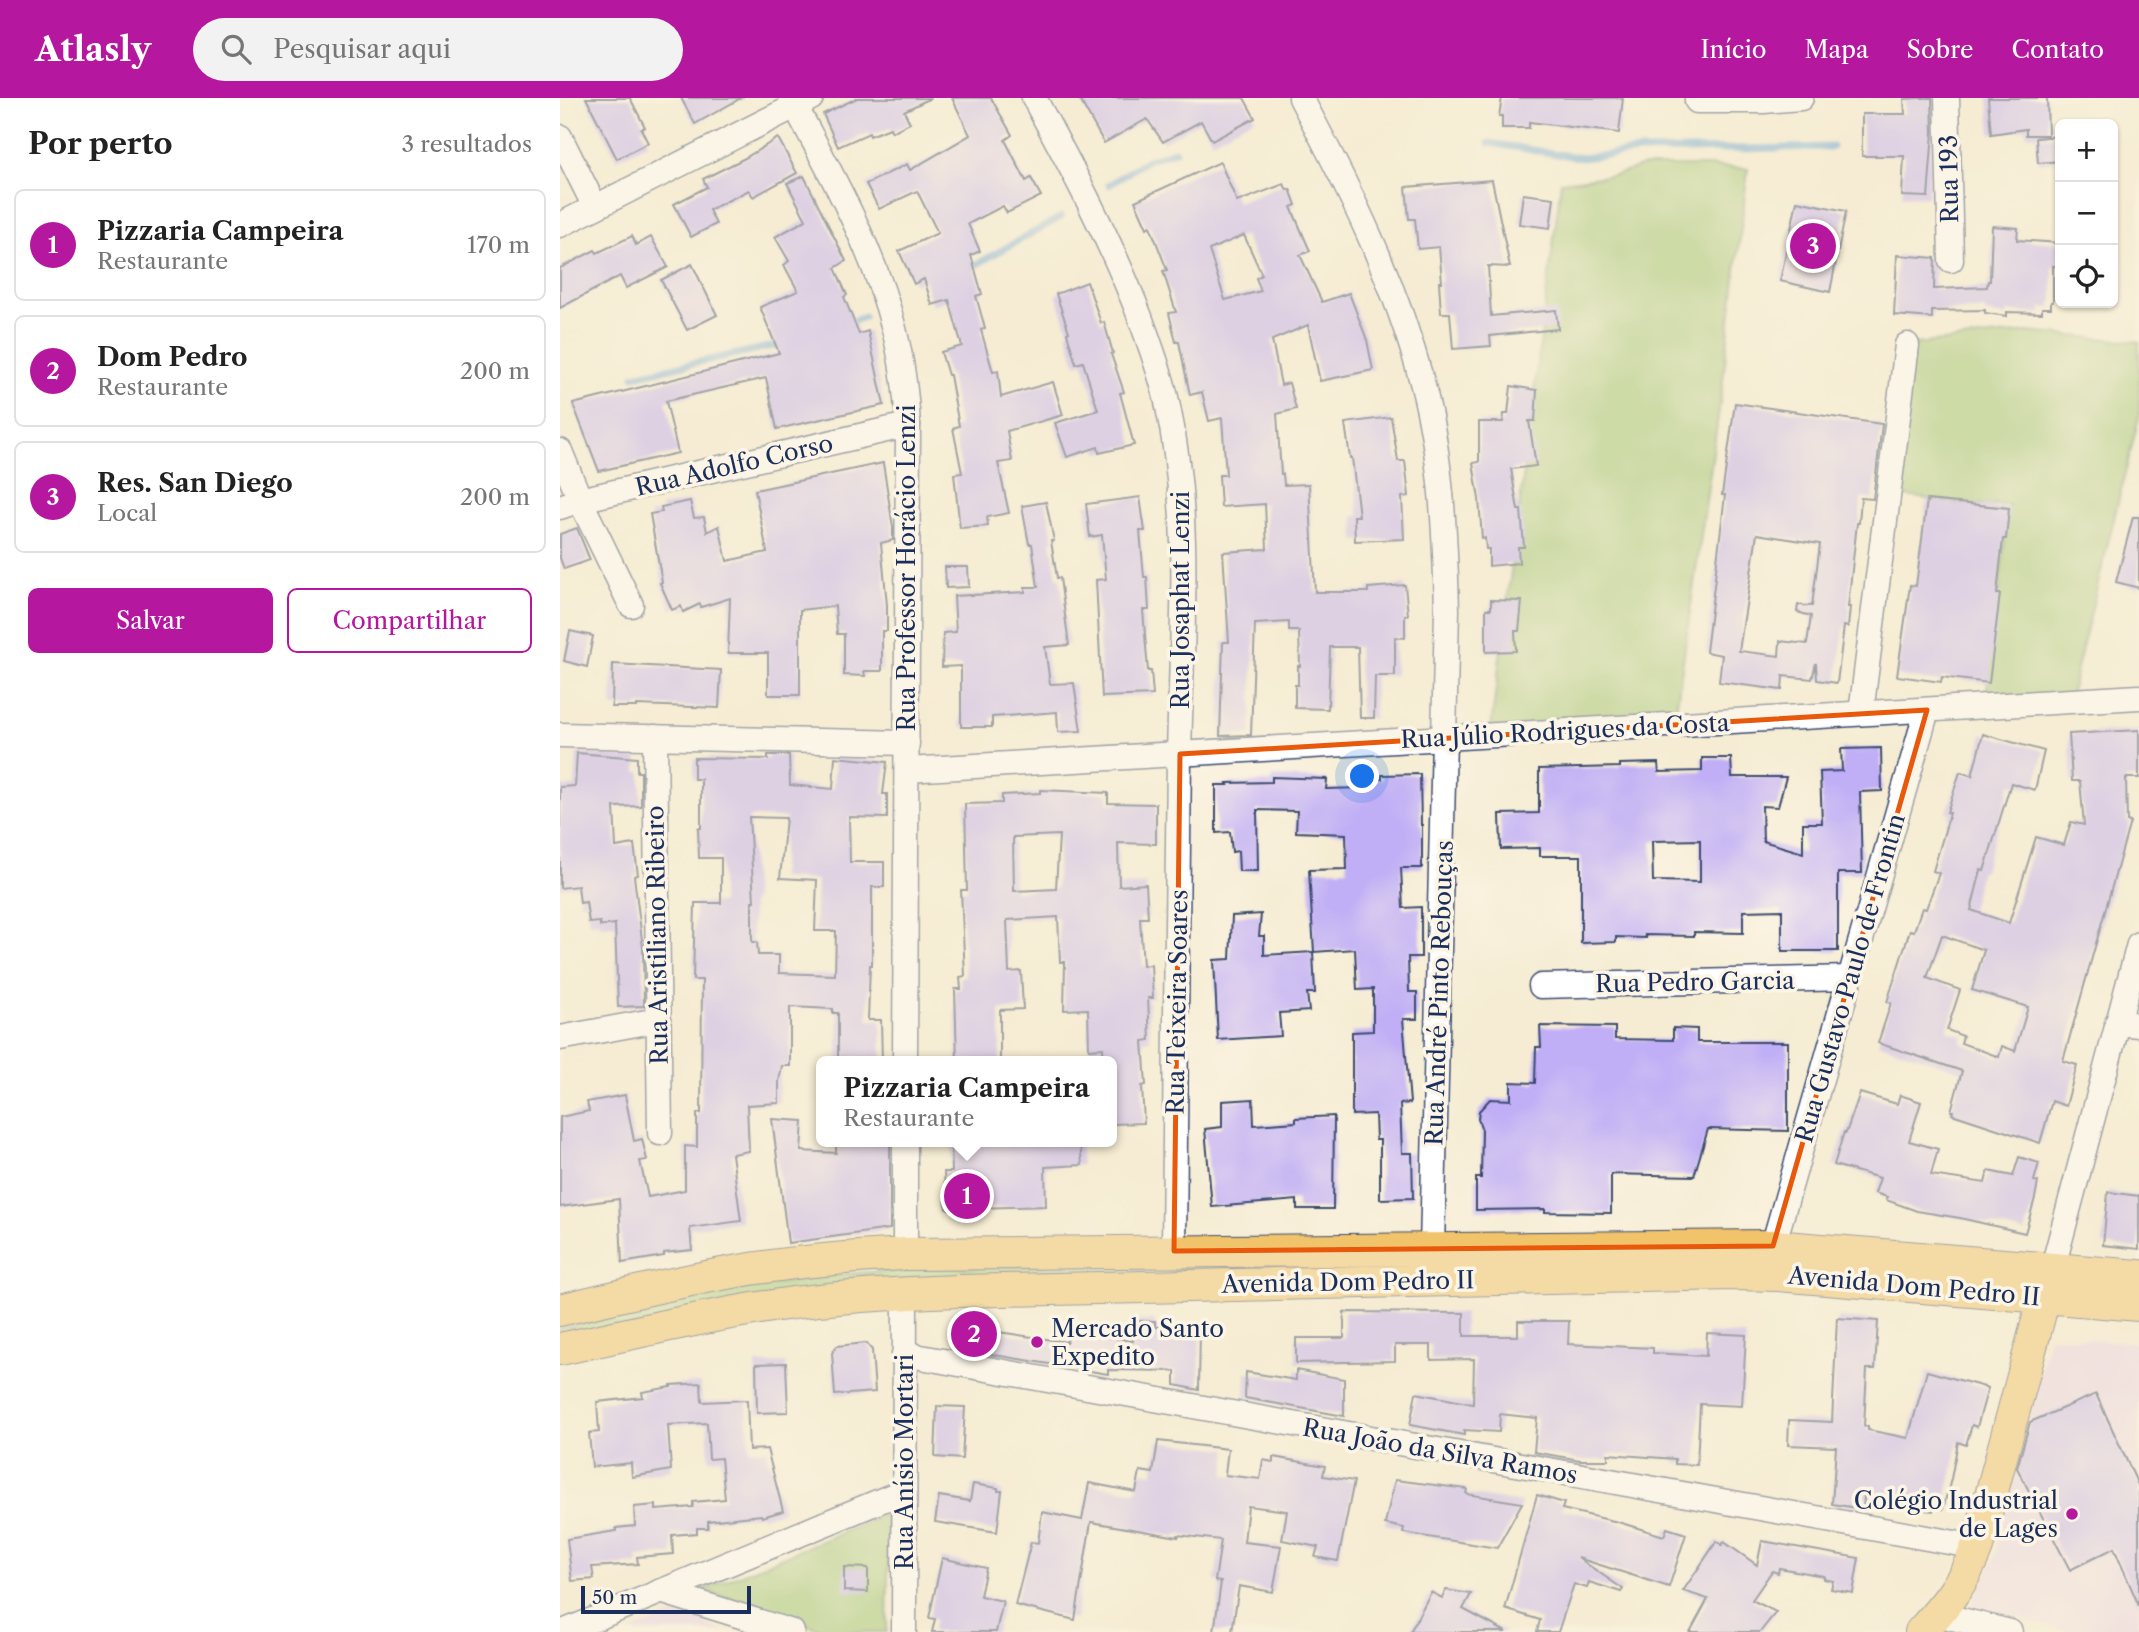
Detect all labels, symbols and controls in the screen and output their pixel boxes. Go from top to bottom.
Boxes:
search box [193,18,683,81]
text: Atlasly [35,29,151,70]
icon: search [217,30,255,68]
text: Pesquisar aqui [273,33,451,65]
text: Início [1700,35,1766,64]
text: Mapa [1804,35,1869,64]
text: Sobre [1907,35,1973,64]
text: Contato [2011,35,2104,64]
map controls [2055,119,2118,308]
button: + [2055,119,2118,182]
text: Por perto [28,125,173,162]
text: 3 resultados [402,130,532,158]
street label: Rua 193 [1934,135,1964,223]
button: − [2055,182,2118,245]
text: Pizzaria Campeira [97,215,343,247]
pin: 3 [1790,220,1836,272]
text: 1 [48,231,58,259]
text: 170 m [467,231,530,259]
button: locate [2055,245,2118,308]
text: Restaurante [97,247,228,275]
text: Dom Pedro [97,341,248,373]
text: 2 [46,357,60,385]
text: 200 m [460,357,530,385]
text: Restaurante [97,373,228,401]
street label: Rua Professor Horácio Lenzi [892,405,921,732]
street label: Rua Adolfo Corso [632,428,836,502]
text: Res. San Diego [97,467,293,499]
text: 3 [47,483,60,511]
text: 200 m [460,483,530,511]
street label: Rua Josaphat Lenzi [1166,491,1195,709]
text: Local [97,499,157,527]
button: Salvar [28,588,273,653]
button: Compartilhar [287,588,532,653]
street label: Rua Júlio Rodrigues da Costa [1400,708,1730,754]
your location [1345,759,1379,793]
street label: Rua Aristiliano Ribeiro [640,805,674,1065]
street label: Rua Gustavo Paulo de Frontin [1789,810,1911,1146]
street label: Rua André Pinto Rebouças [1419,840,1459,1146]
street label: Rua Teixeira Soares [1161,889,1193,1115]
street label: Rua Pedro Garcia [1595,966,1795,998]
popup [816,1056,1117,1147]
text: Pizzaria Campeira [843,1072,1090,1104]
text: Restaurante [843,1104,974,1132]
pin: 1 [944,1170,990,1222]
street label: Avenida Dom Pedro II [1786,1260,2041,1311]
street label: Avenida Dom Pedro II [1220,1265,1475,1299]
pin: 2 [951,1308,997,1360]
place label: Mercado Santo Expedito [1051,1314,1224,1371]
marker: Mercado Santo Expedito [1029,1334,1045,1350]
street label: Rua Anísio Mortari [890,1354,919,1570]
street label: Rua João da Silva Ramos [1300,1413,1580,1489]
place label: Colégio Industrial de Lages [1854,1486,2058,1543]
marker: Colégio Industrial de Lages [2064,1506,2080,1522]
scale bar [581,1583,751,1615]
text: 50 m [592,1586,637,1609]

